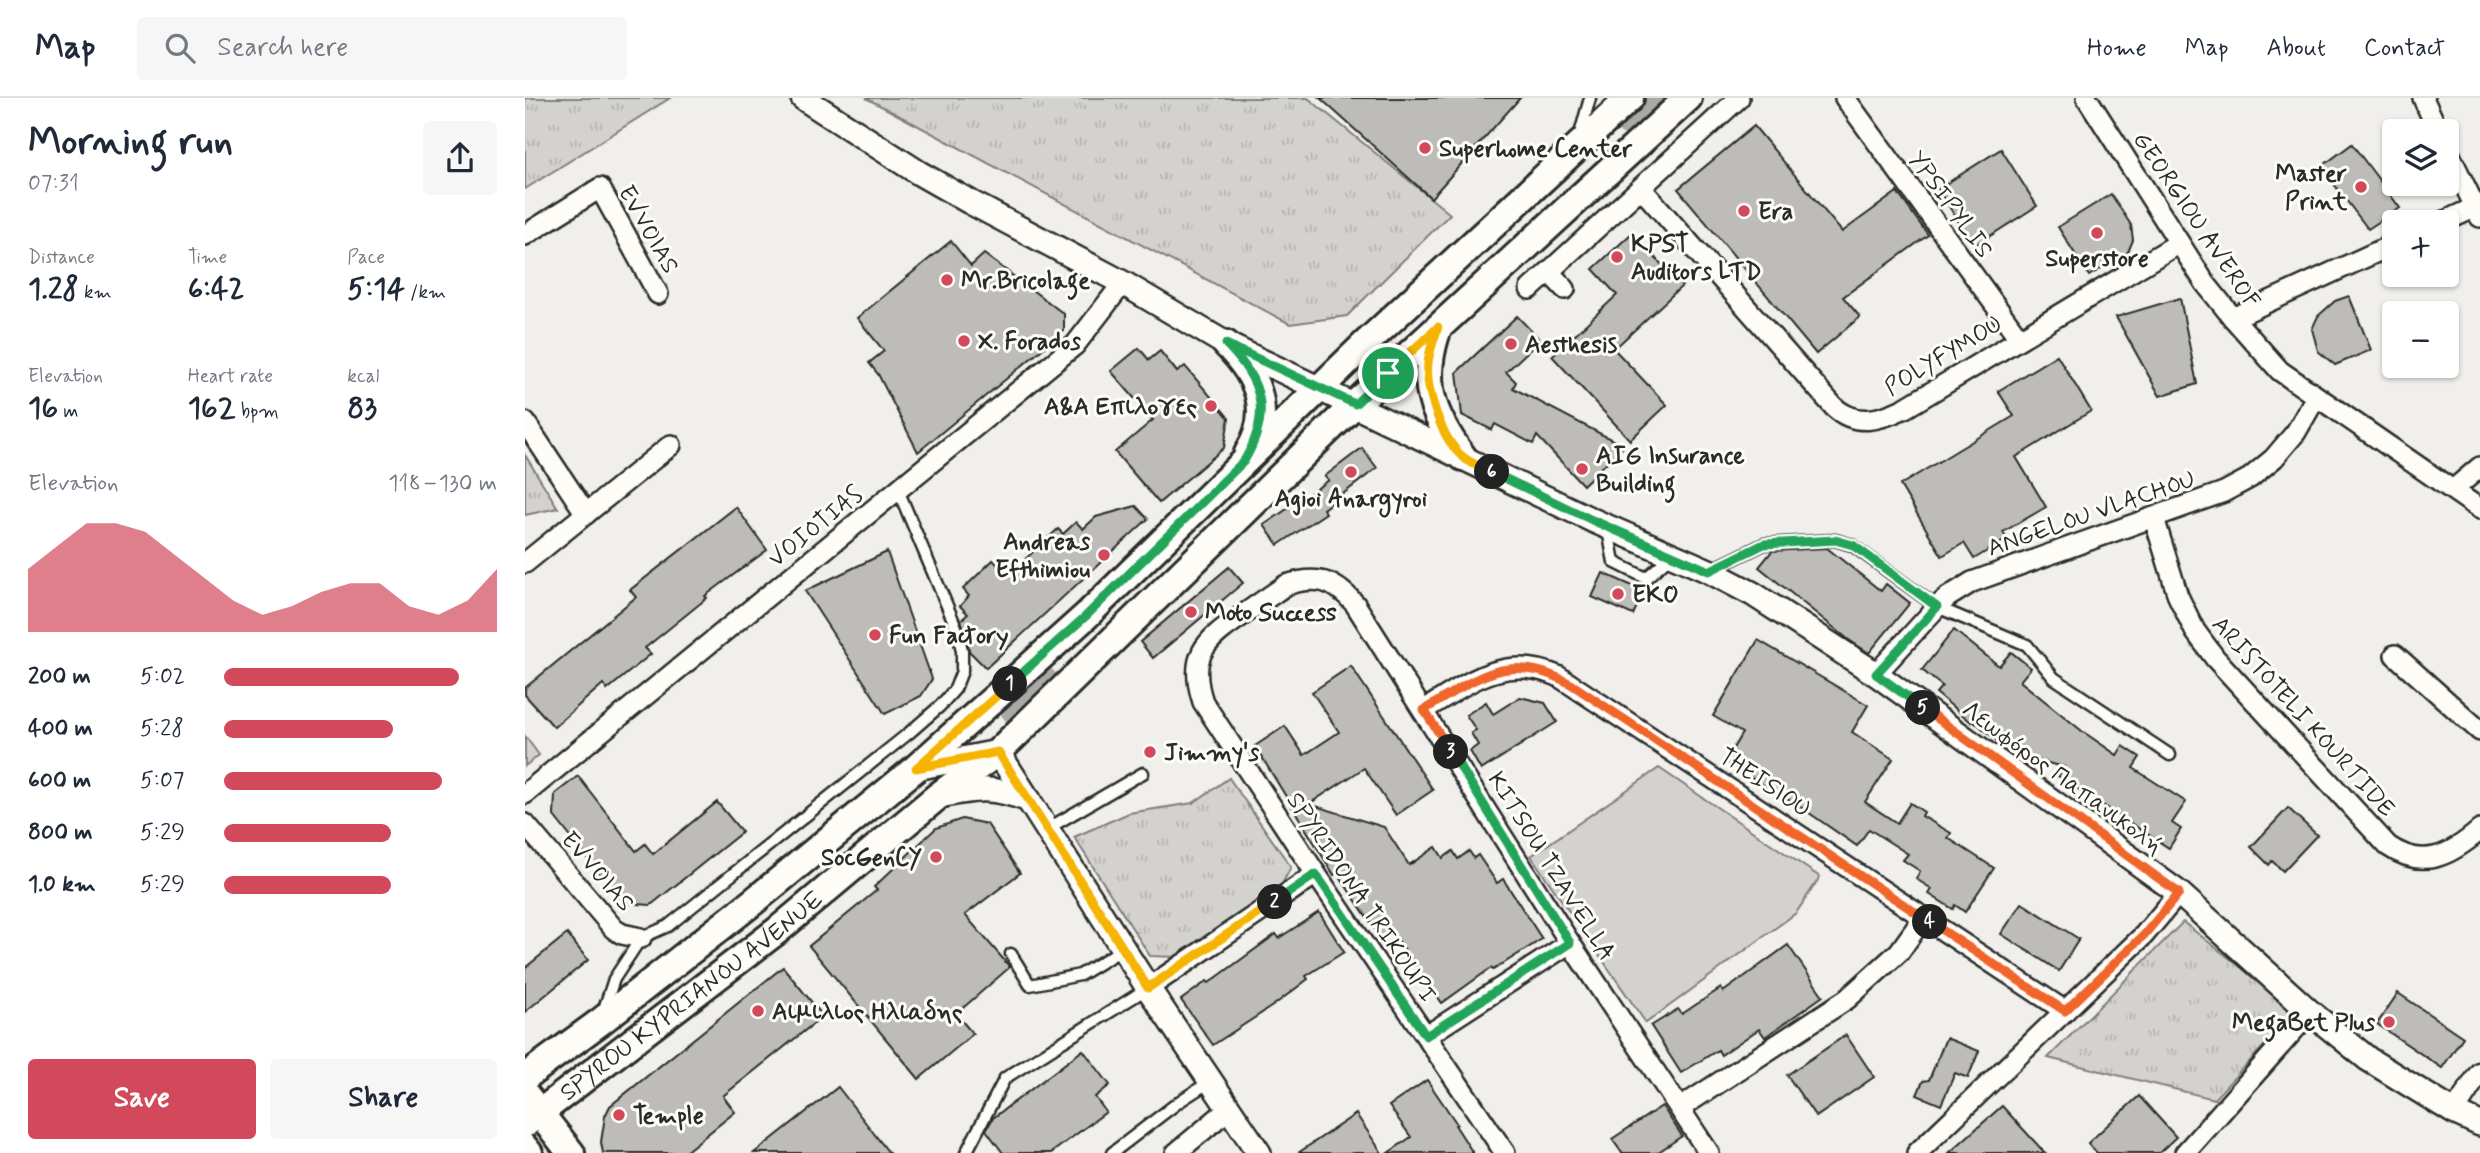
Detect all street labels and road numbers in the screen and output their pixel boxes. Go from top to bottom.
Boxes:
street label: GEORGIOU AVEROF [2125,126,2267,315]
street label: YPSIPYLIS [1900,145,1999,265]
street label: EVVOIAS [610,180,685,279]
street label: POLYFYMOU [1879,309,2008,404]
street label: ANGELOU VLACHOU [1983,464,2200,565]
street label: VOIOTIAS [762,479,870,575]
street label: ARISTOTELI KOURTIDE [2204,610,2401,824]
street label: Λεωφόρος Παπανικολή [1955,695,2169,862]
street label: THEISIOU [1712,741,1816,825]
street label: KITSOU TZAVELLA [1480,766,1622,967]
street label: SPYRIDONA TRIKOUPI [1279,787,1443,1009]
street label: EVVOIAS [553,825,640,919]
street label: SPYROU KYPRIANOU AVENUE [554,885,830,1109]

